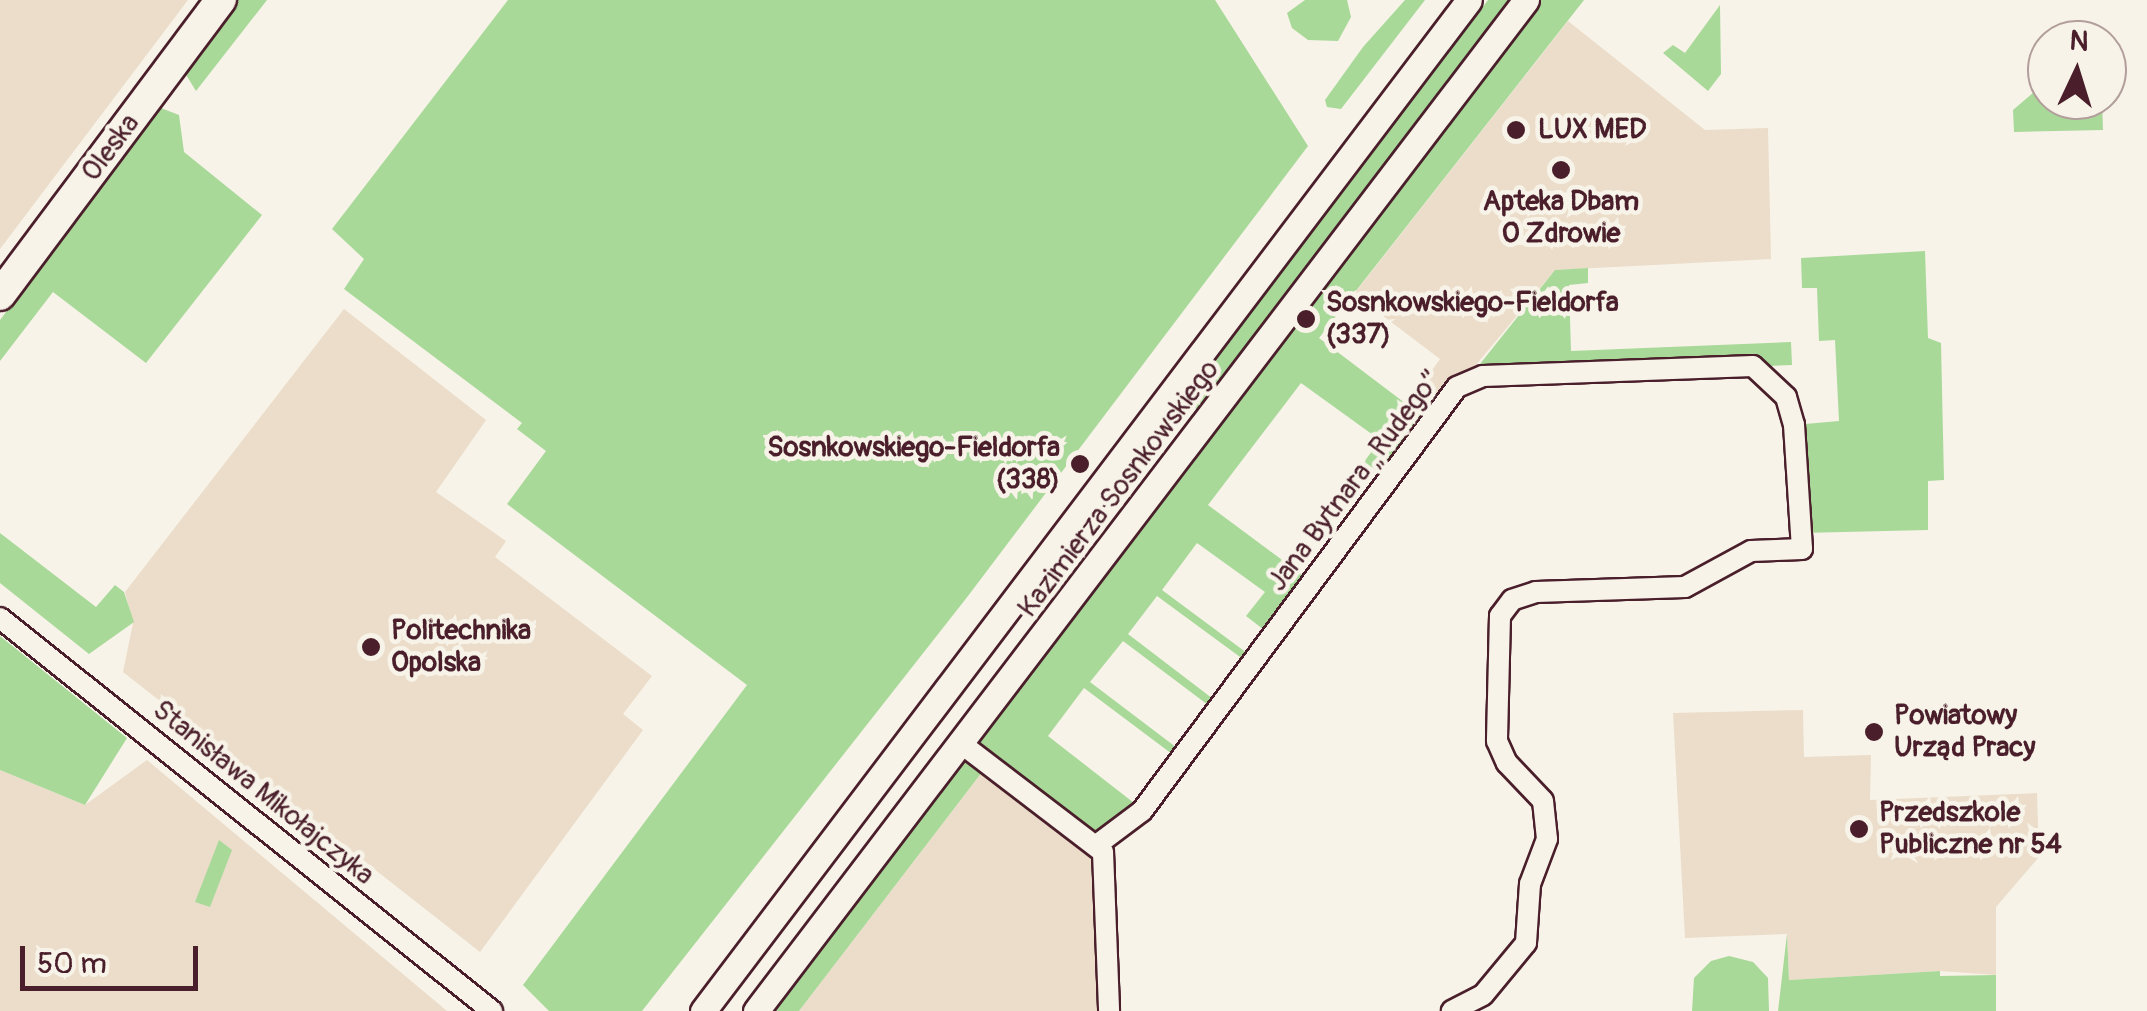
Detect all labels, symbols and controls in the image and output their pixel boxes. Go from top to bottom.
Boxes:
north arrow [2027,20,2127,120]
text: N [2068,23,2090,60]
street label: Oleska [75,108,147,188]
place label: LUX MED [1538,113,1647,147]
marker: LUX MED [1503,117,1529,143]
marker: Apteka Dbam O Zdrowie [1550,159,1572,181]
place label: Apteka Dbam O Zdrowie [1483,185,1639,251]
place label: Sosnkowskiego-Fieldorfa (337) [1326,286,1619,352]
marker: Sosnkowskiego-Fieldorfa (337) [1295,308,1317,330]
street label: Kazimierza Sosnkowskiego [1011,354,1227,624]
street label: Jana Bytnara „Rudego” [1261,364,1449,598]
place label: Sosnkowskiego-Fieldorfa (338) [767,431,1060,497]
marker: Sosnkowskiego-Fieldorfa (338) [1069,453,1091,475]
place label: Politechnika Opolska [391,614,531,680]
marker: Politechnika Opolska [360,636,382,658]
street label: Stanisława Mikołajczyka [146,693,380,893]
place label: Powiatowy Urząd Pracy [1894,699,2035,765]
marker: Powiatowy Urząd Pracy [1863,721,1885,743]
place label: Przedszkole Publiczne nr 54 [1879,796,2062,862]
marker: Przedszkole Publiczne nr 54 [1848,818,1870,840]
scale bar [25,926,202,988]
text: 50 m [37,945,107,982]

